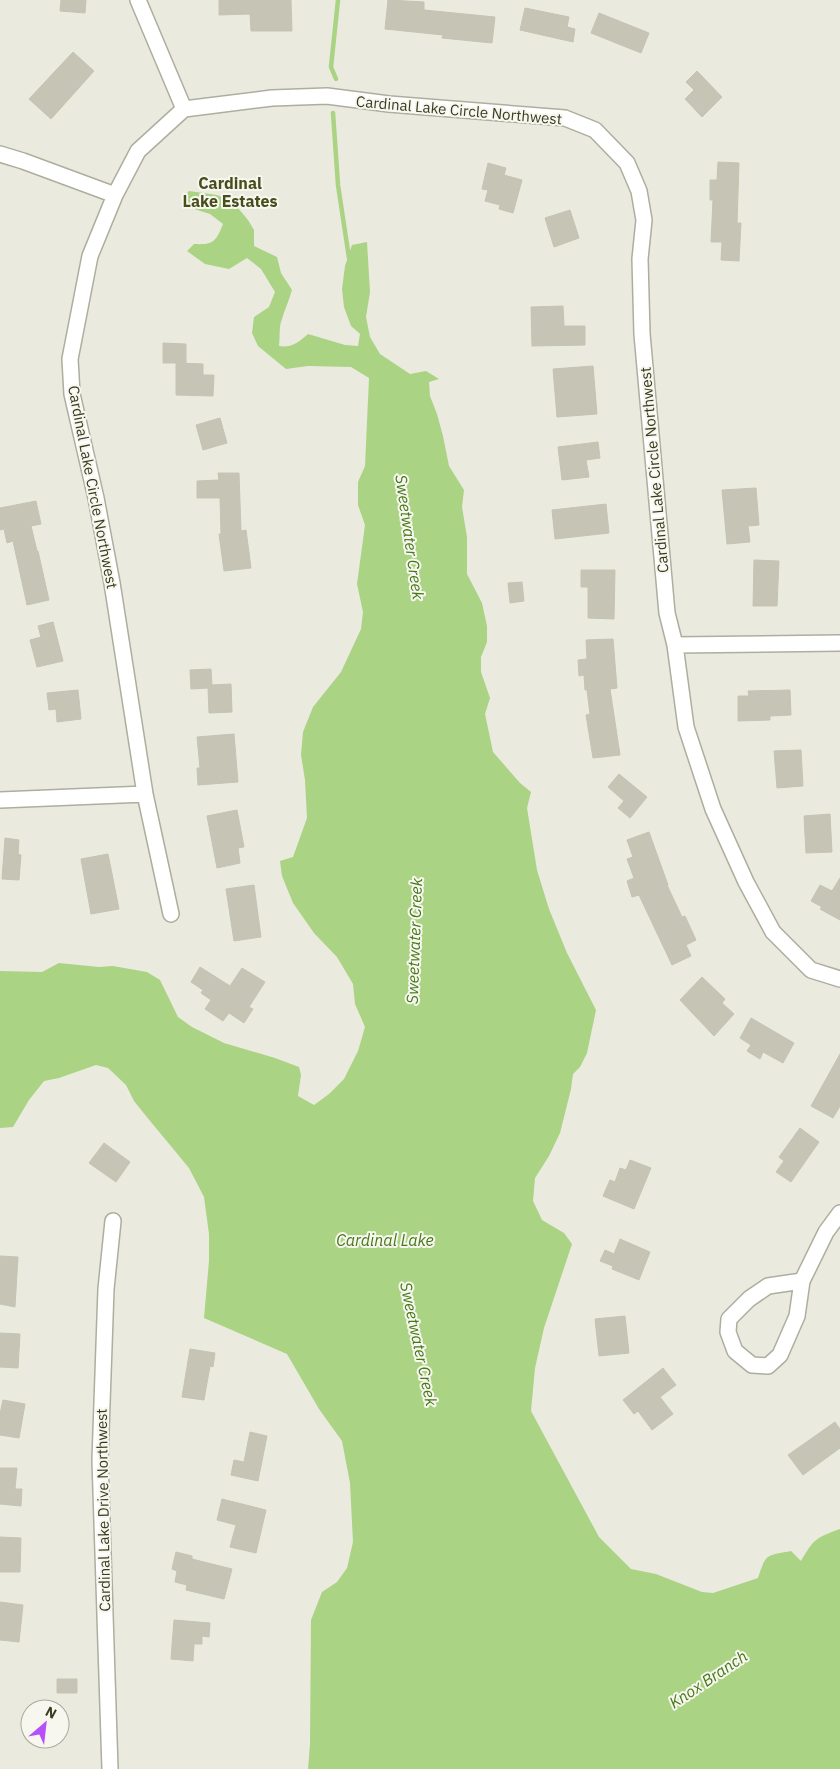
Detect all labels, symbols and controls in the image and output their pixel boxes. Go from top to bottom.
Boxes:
street label: Cardinal Lake Circle Northwest [355,92,563,128]
district label: Cardinal Lake Estates [182,173,278,211]
street label: Cardinal Lake Circle Northwest [636,366,672,574]
street label: Cardinal Lake Circle Northwest [64,384,122,590]
water label: Sweetwater Creek [391,473,429,601]
water label: Sweetwater Creek [402,877,426,1004]
water label: Cardinal Lake [336,1230,434,1250]
water label: Sweetwater Creek [396,1280,442,1408]
street label: Cardinal Lake Drive Northwest [92,1408,114,1612]
water label: Knox Branch [665,1646,751,1712]
north arrow [20,1699,70,1749]
text: N [42,1702,60,1723]

